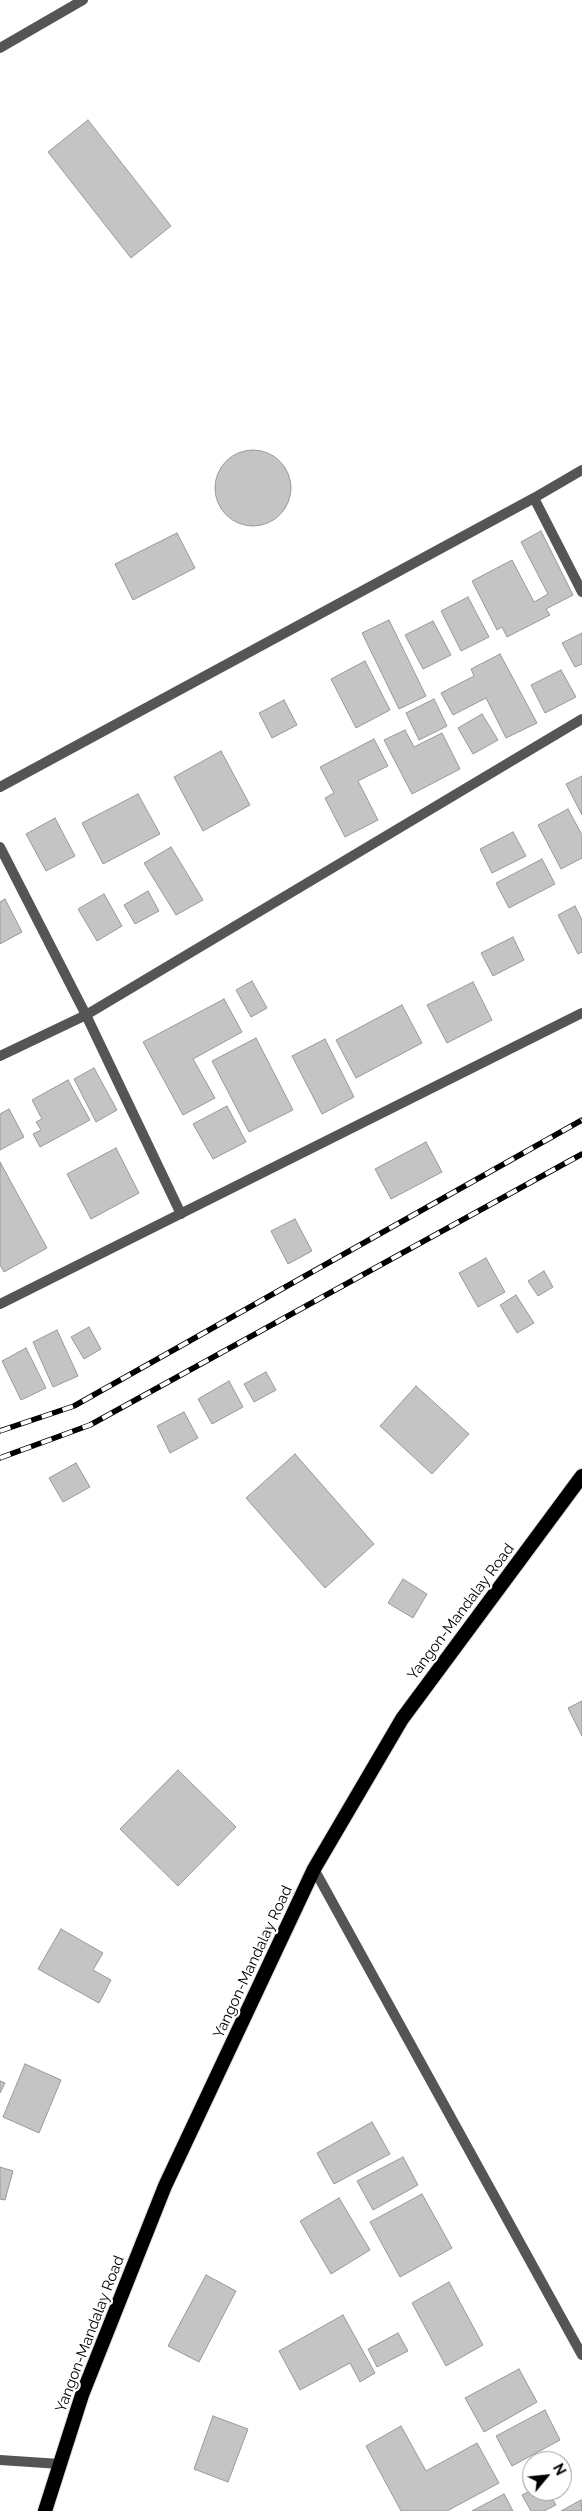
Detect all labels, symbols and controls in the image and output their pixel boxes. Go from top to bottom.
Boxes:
street label: Yangon-Mandalay Road [404,1540,518,1684]
street label: Yangon-Mandalay Road [210,1883,296,2041]
street label: Yangon-Mandalay Road [52,2253,128,2415]
north arrow [522,2451,572,2501]
text: N [550,2461,569,2478]

